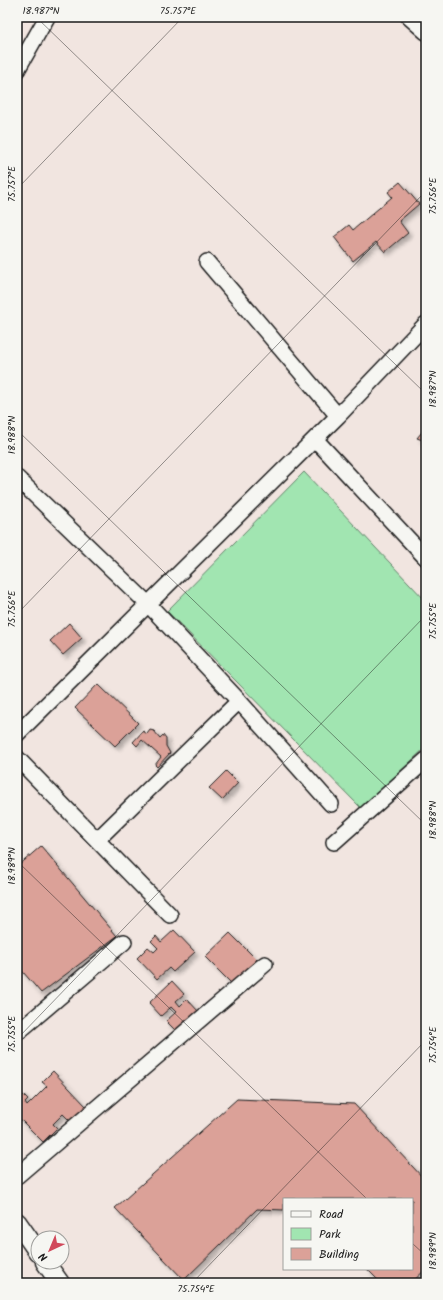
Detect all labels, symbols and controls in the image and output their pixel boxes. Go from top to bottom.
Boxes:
text: 18.987°N [22,3,60,19]
text: 75.757°E [160,3,197,19]
text: 75.757°E [4,165,20,202]
text: 75.756°E [425,176,441,215]
text: 18.987°N [425,370,441,408]
text: 18.988°N [4,415,20,454]
text: 75.756°E [4,589,20,628]
text: 75.755°E [425,601,441,639]
text: 18.988°N [425,800,441,839]
text: 18.989°N [4,847,20,885]
text: 75.755°E [4,1014,20,1052]
text: 75.754°E [425,1025,441,1064]
legend [283,1198,413,1270]
text: Road [319,1205,344,1224]
text: Park [319,1225,341,1244]
north arrow [30,1230,70,1270]
text: 18.989°N [425,1232,441,1270]
text: Building [319,1245,359,1264]
text: N [35,1248,53,1265]
text: 75.754°E [177,1281,216,1297]

